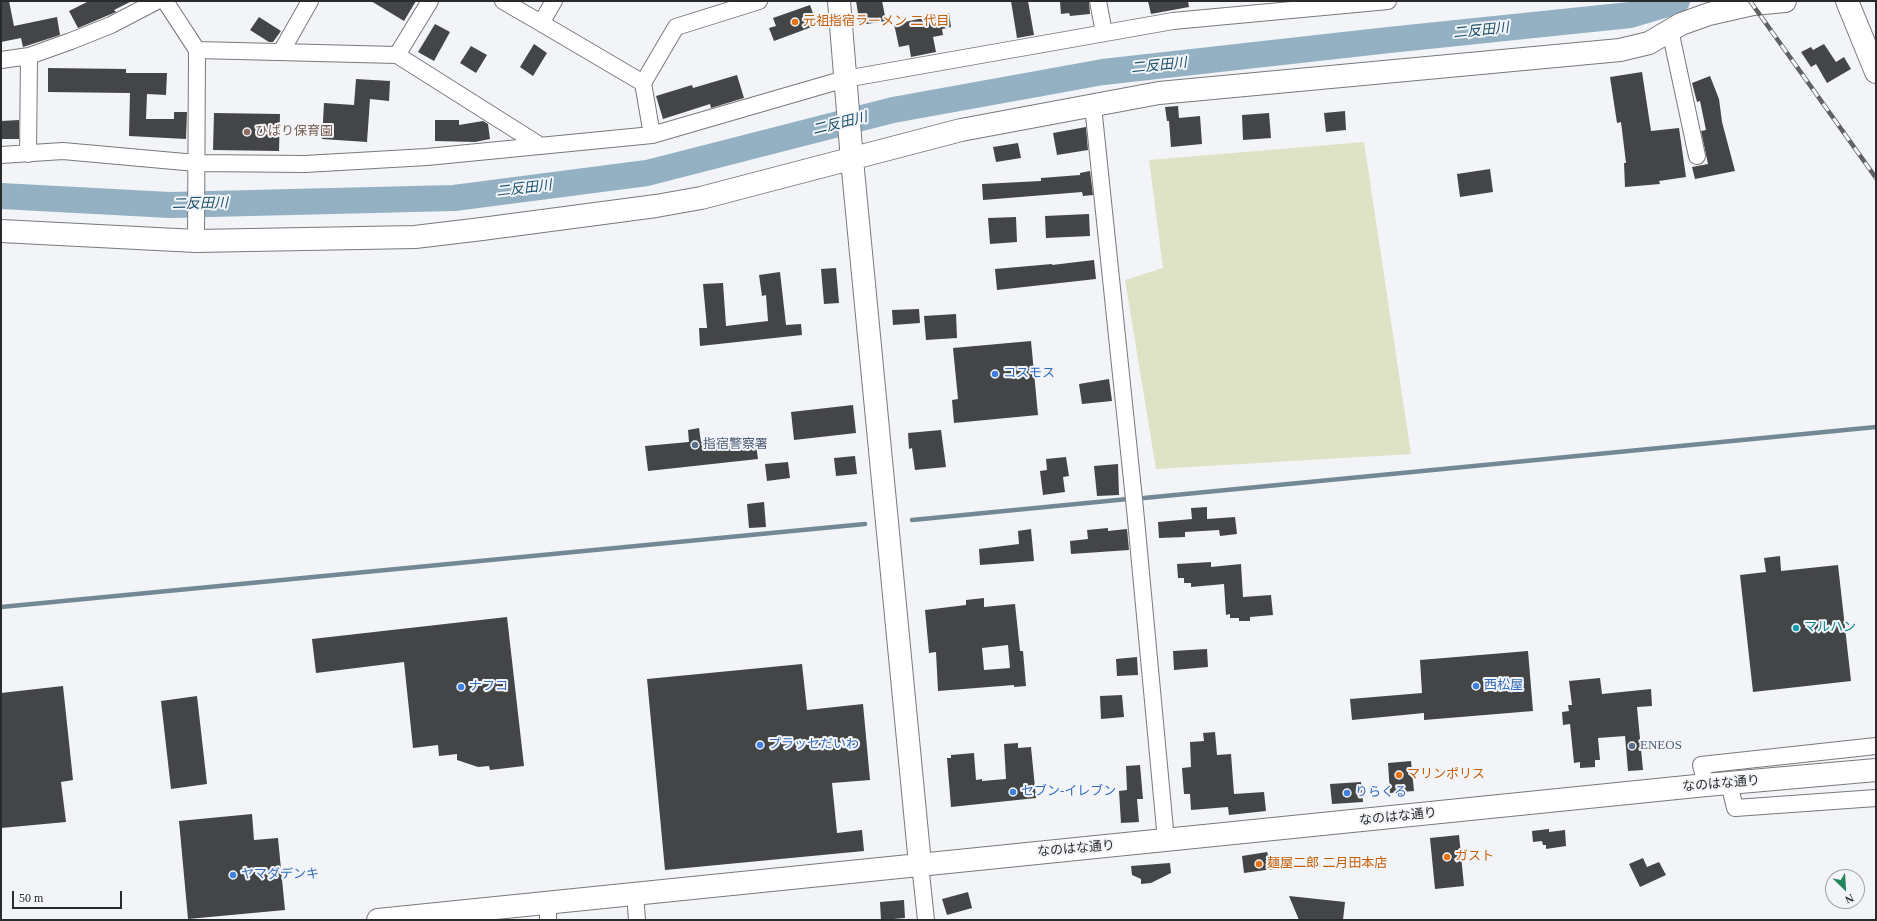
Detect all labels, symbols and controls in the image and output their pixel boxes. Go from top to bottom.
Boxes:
place label: 元祖指宿ラーメン 二代目 [803,14,949,30]
marker: 元祖指宿ラーメン 二代目 [790,17,800,27]
water label: 二反田川 [1452,20,1510,42]
water label: 二反田川 [1130,55,1188,77]
water label: 二反田川 [811,109,869,139]
place label: ひばり保育園 [255,124,333,140]
marker: ひばり保育園 [242,127,252,137]
water label: 二反田川 [495,177,553,201]
water label: 二反田川 [172,195,228,213]
place label: コスモス [1003,366,1055,382]
marker: コスモス [990,369,1000,379]
place label: 指宿警察署 [703,437,768,453]
marker: 指宿警察署 [690,440,700,450]
place label: マルハン [1804,620,1856,636]
marker: マルハン [1791,623,1801,633]
place label: 西松屋 [1484,678,1523,694]
place label: ナフコ [469,679,508,695]
marker: 西松屋 [1471,681,1481,691]
marker: ナフコ [456,682,466,692]
place label: プラッセだいわ [768,737,859,753]
place label: ENEOS [1640,738,1682,754]
marker: プラッセだいわ [755,740,765,750]
marker: ENEOS [1627,741,1637,751]
place label: マリンポリス [1407,767,1485,783]
marker: マリンポリス [1394,770,1404,780]
street label: なのはな通り [1681,773,1761,795]
place label: セブン-イレブン [1021,784,1116,800]
place label: りらくる [1355,785,1407,801]
marker: セブン-イレブン [1008,787,1018,797]
marker: りらくる [1342,788,1352,798]
street label: なのはな通り [1358,805,1438,829]
street label: なのはな通り [1036,838,1116,860]
place label: ガスト [1455,849,1494,865]
marker: ガスト [1442,852,1452,862]
place label: 麺屋二郎 二月田本店 [1267,856,1387,872]
marker: 麺屋二郎 二月田本店 [1254,859,1264,869]
place label: ヤマダデンキ [241,867,319,883]
north arrow [1825,869,1865,909]
marker: ヤマダデンキ [228,870,238,880]
scale bar [14,883,124,909]
text: 50 m [19,891,43,905]
text: N [1844,892,1856,906]

